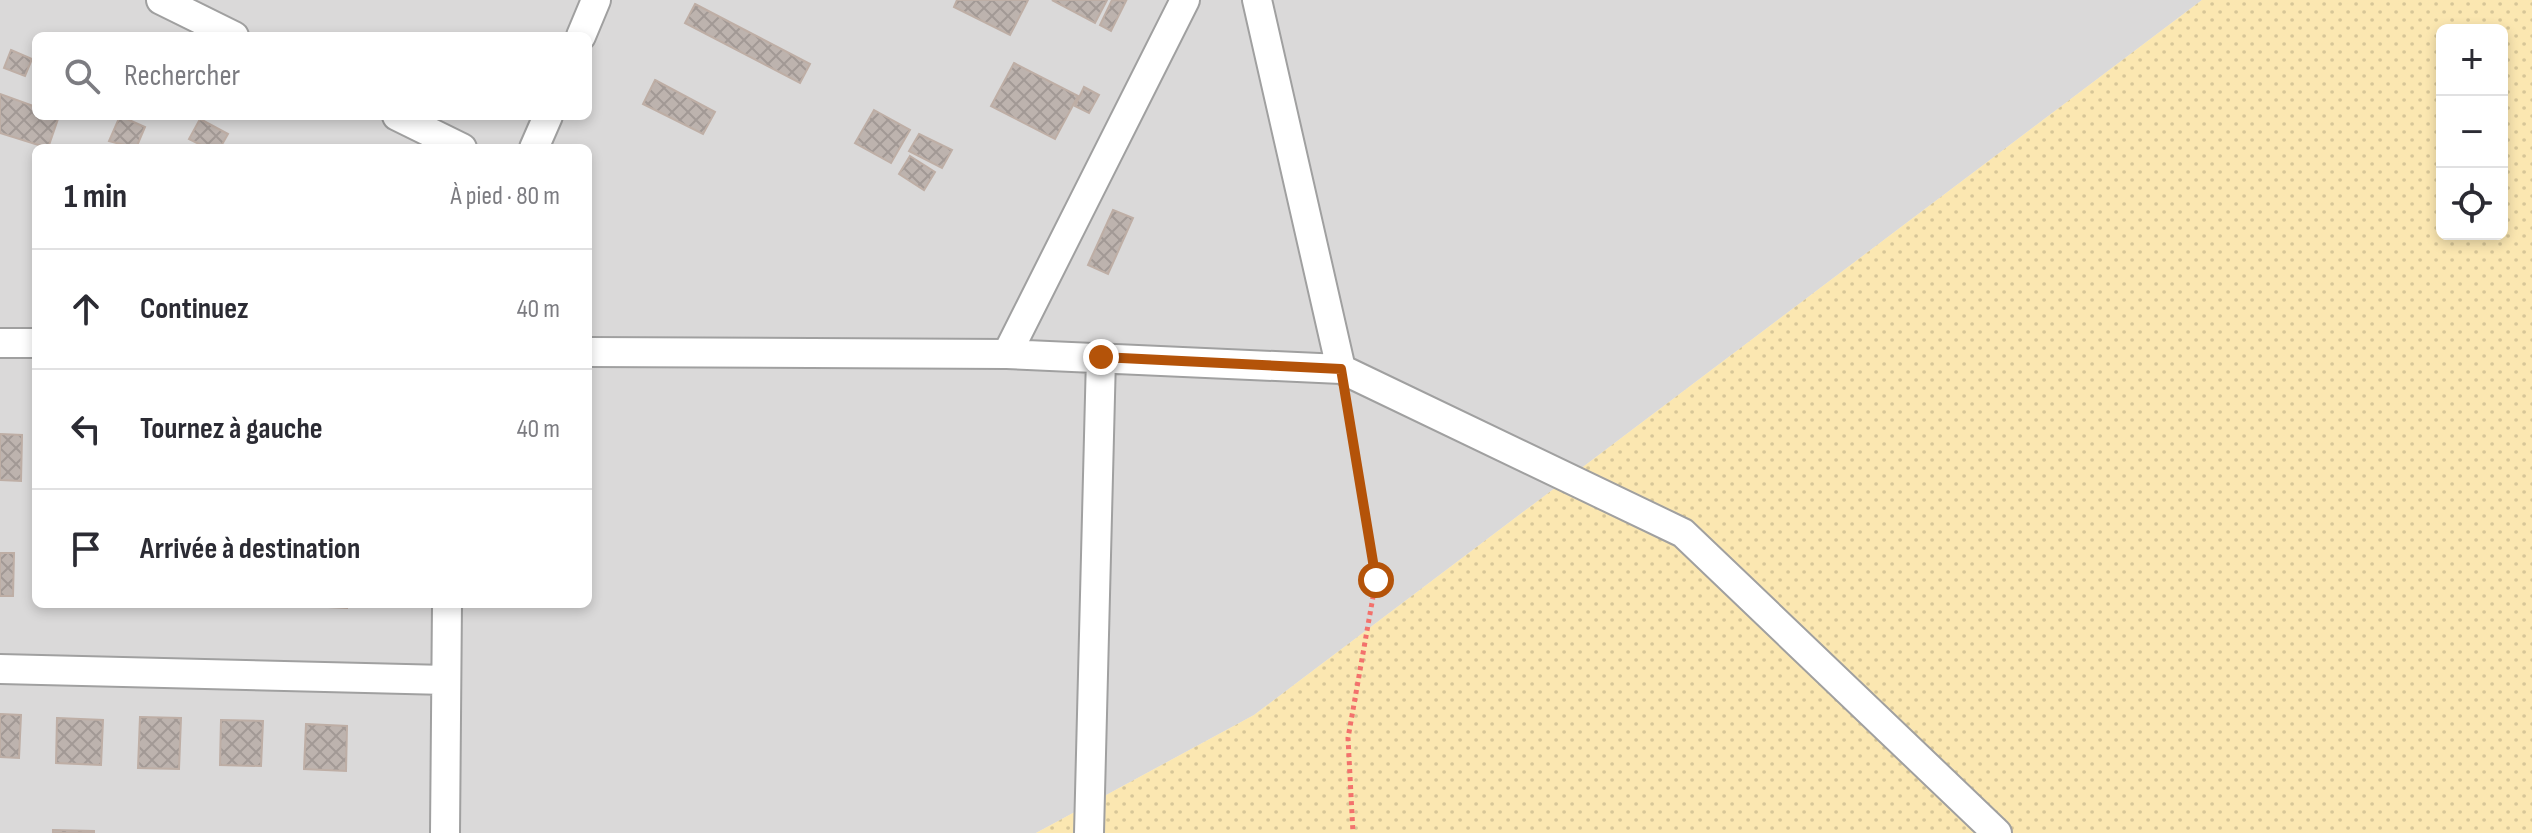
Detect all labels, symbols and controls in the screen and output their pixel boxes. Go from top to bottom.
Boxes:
map controls [2436,24,2508,240]
button: + [2436,24,2508,96]
search box [32,32,592,120]
icon: search [60,54,104,98]
text: Rechercher [124,58,240,94]
button: − [2436,96,2508,168]
button: locate [2436,168,2508,240]
text: 1 min [64,176,127,217]
text: À pied · 80 m [451,181,560,212]
icon: ahead [64,287,108,331]
text: Continuez [140,291,249,327]
text: 40 m [517,294,560,325]
route end [1083,339,1119,375]
icon: left [64,407,108,451]
text: Tournez à gauche [140,411,323,447]
text: 40 m [517,414,560,445]
icon: arrive [64,527,108,571]
text: Arrivée à destination [140,531,360,567]
route start [1358,562,1394,598]

